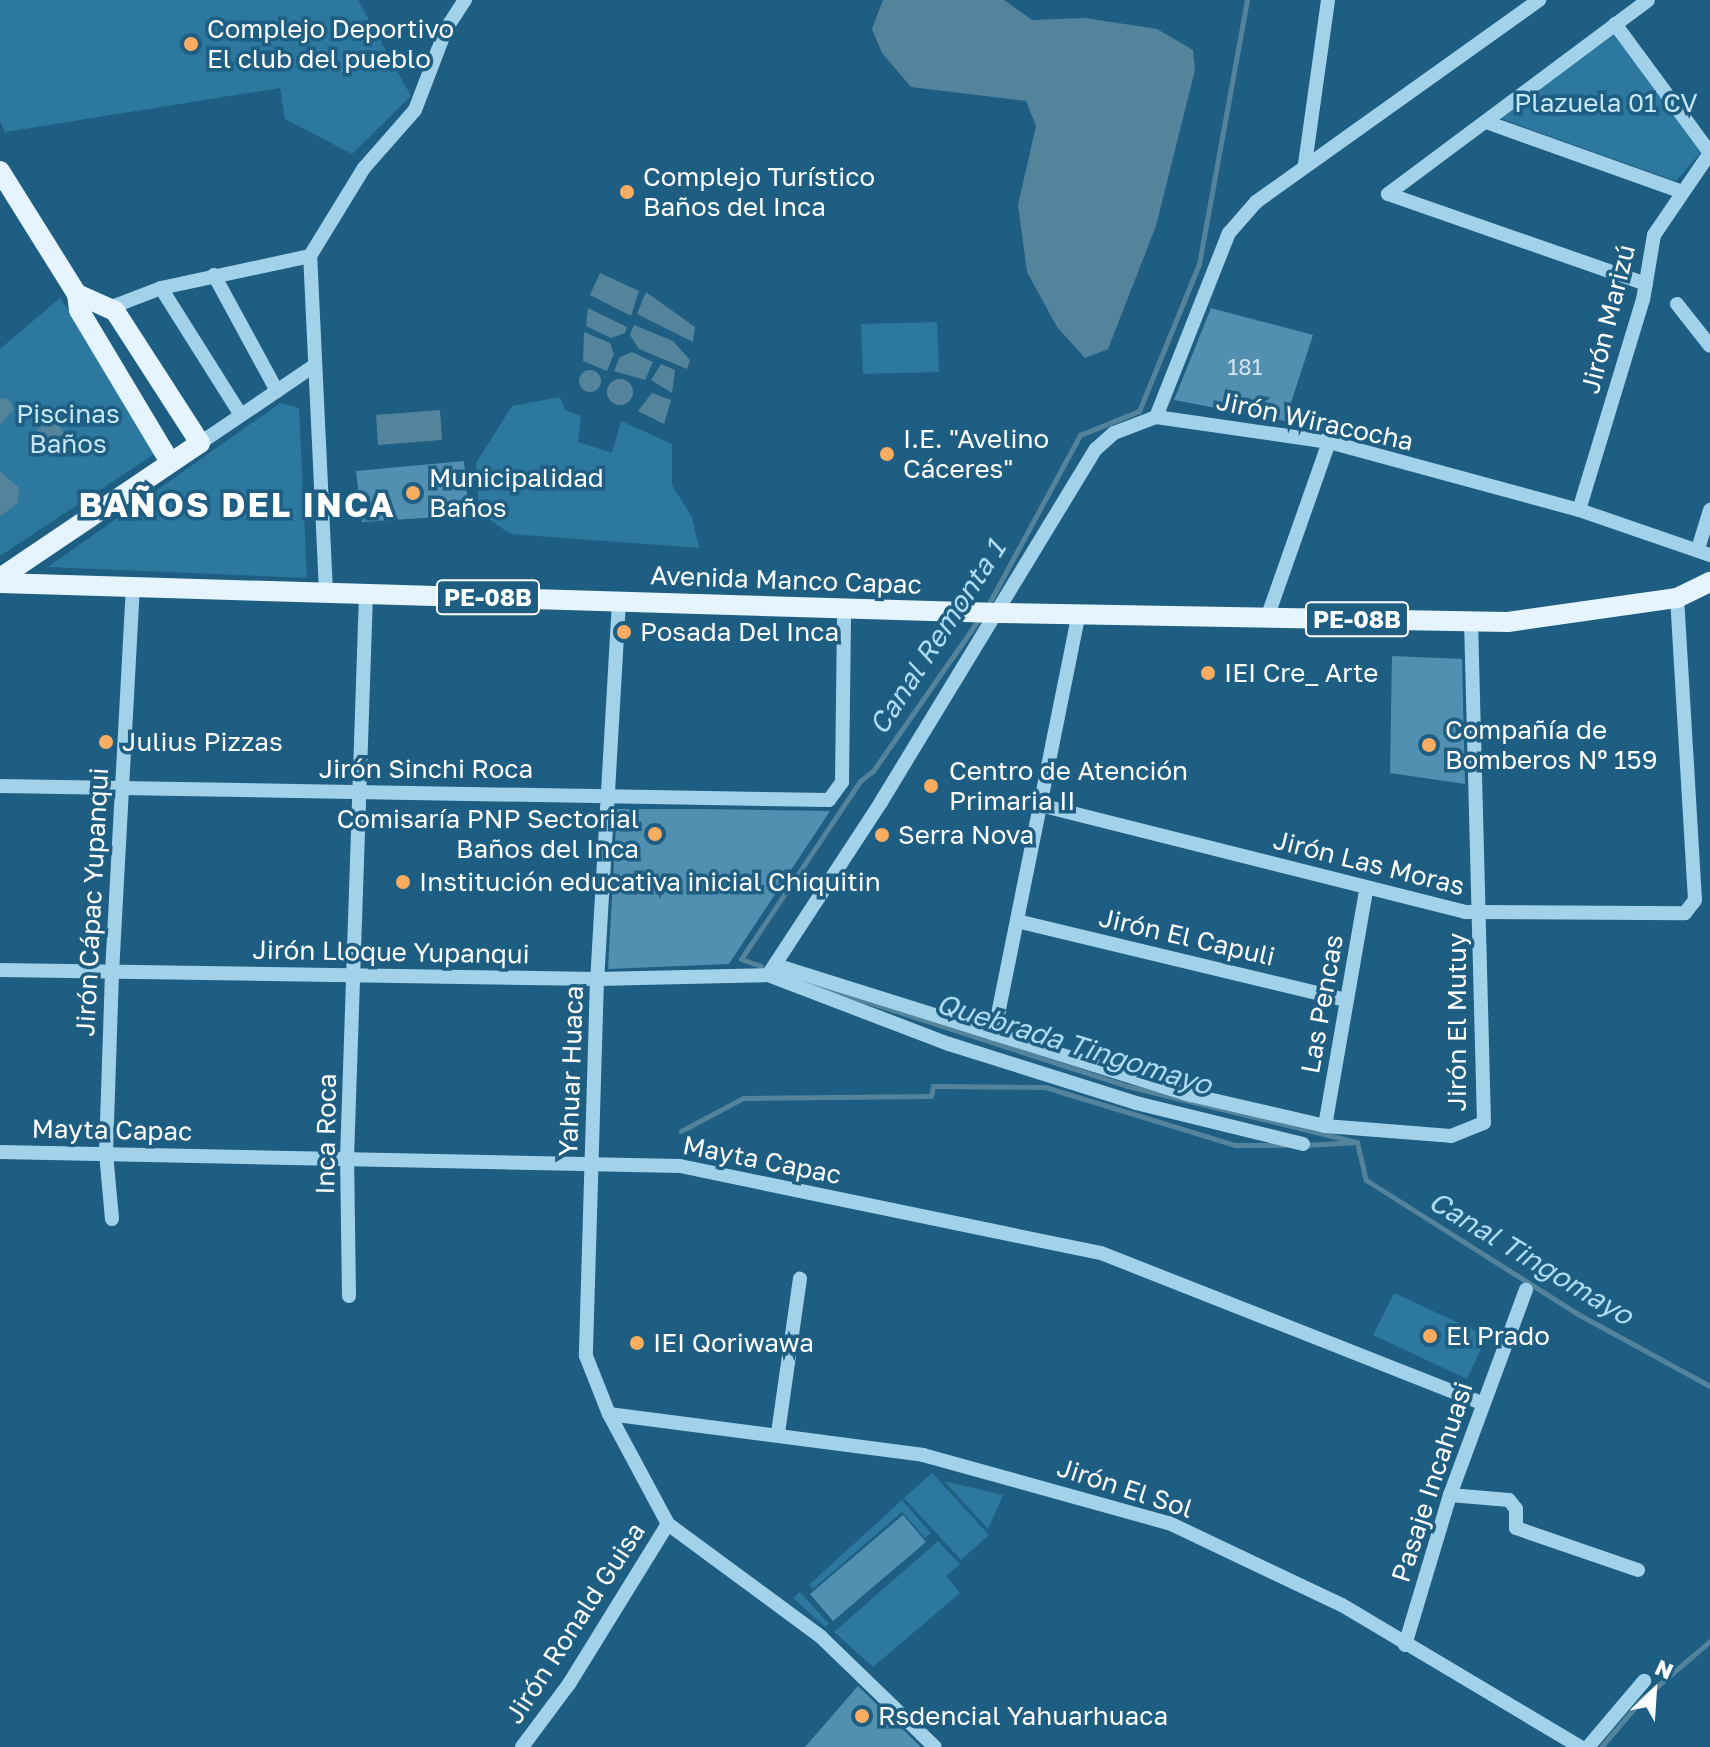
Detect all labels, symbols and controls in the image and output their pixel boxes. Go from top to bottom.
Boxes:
place label: Complejo Deportivo El club del pueblo [207,13,454,74]
marker: Complejo Deportivo El club del pueblo [182,35,200,53]
park label: Plazuela 01 CV [1514,87,1698,119]
place label: Complejo Turístico Baños del Inca [643,161,875,222]
marker: Complejo Turístico Baños del Inca [618,183,636,201]
street label: Jirón Marizú [1574,241,1642,397]
house number: 181 [1228,354,1262,380]
street label: Jirón Wiracocha [1214,385,1416,457]
park label: Piscinas Baños [16,398,120,460]
place label: I.E. "Avelino Cáceres" [903,423,1049,484]
marker: I.E. "Avelino Cáceres" [878,445,896,463]
place label: Municipalidad Baños [429,462,604,524]
marker: Municipalidad Baños [404,484,422,502]
district label: BAÑOS DEL INCA [78,485,396,525]
water label: Canal Remonta 1 [862,534,1012,740]
street label: Avenida Manco Capac [650,560,922,600]
road number: PE-08B [434,577,542,617]
road number: PE-08B [1303,599,1411,639]
place label: Posada Del Inca [640,616,839,648]
marker: Posada Del Inca [615,623,633,641]
place label: IEI Cre_ Arte [1224,657,1378,689]
marker: IEI Cre_ Arte [1199,664,1217,682]
place label: Compañía de Bomberos Nº 159 [1445,714,1657,776]
place label: Julius Pizzas [122,726,283,758]
marker: Julius Pizzas [97,733,115,751]
marker: Compañía de Bomberos Nº 159 [1420,736,1438,754]
street label: Jirón Sinchi Roca [319,753,533,785]
place label: Centro de Atención Primaria II [949,755,1188,816]
street label: Jirón Cápac Yupanqui [69,767,115,1037]
marker: Centro de Atención Primaria II [920,775,942,797]
place label: Comisaría PNP Sectorial Baños del Inca [337,803,639,864]
place label: Serra Nova [898,819,1034,851]
street label: Jirón Las Moras [1270,824,1468,902]
marker: Comisaría PNP Sectorial Baños del Inca [646,825,664,843]
marker: Serra Nova [873,826,891,844]
place label: Institución educativa inicial Chiquitin [419,866,881,898]
marker: Institución educativa inicial Chiquitin [394,873,412,891]
street label: Jirón El Capuli [1096,902,1278,972]
street label: Las Pencas [1294,932,1350,1076]
street label: Jirón El Mutuy [1441,933,1473,1111]
street label: Jirón Lloque Yupanqui [252,934,530,970]
street label: Yahuar Huaca [552,985,590,1157]
water label: Quebrada Tingomayo [932,986,1216,1102]
street label: Inca Roca [309,1073,343,1195]
street label: Mayta Capac [31,1113,193,1147]
street label: Mayta Capac [680,1129,844,1191]
water label: Canal Tingomayo [1423,1184,1639,1332]
place label: El Prado [1446,1320,1550,1352]
place label: IEI Qoriwawa [653,1327,814,1359]
marker: El Prado [1421,1327,1439,1345]
marker: IEI Qoriwawa [628,1334,646,1352]
street label: Pasaje Incahuasi [1385,1378,1479,1586]
street label: Jirón El Sol [1053,1451,1197,1525]
street label: Jirón Ronald Guisa [498,1517,652,1729]
north arrow [1614,1651,1694,1731]
text: N [1651,1653,1678,1685]
place label: Rsdencial Yahuarhuaca [878,1700,1168,1732]
marker: Rsdencial Yahuarhuaca [853,1707,871,1725]

